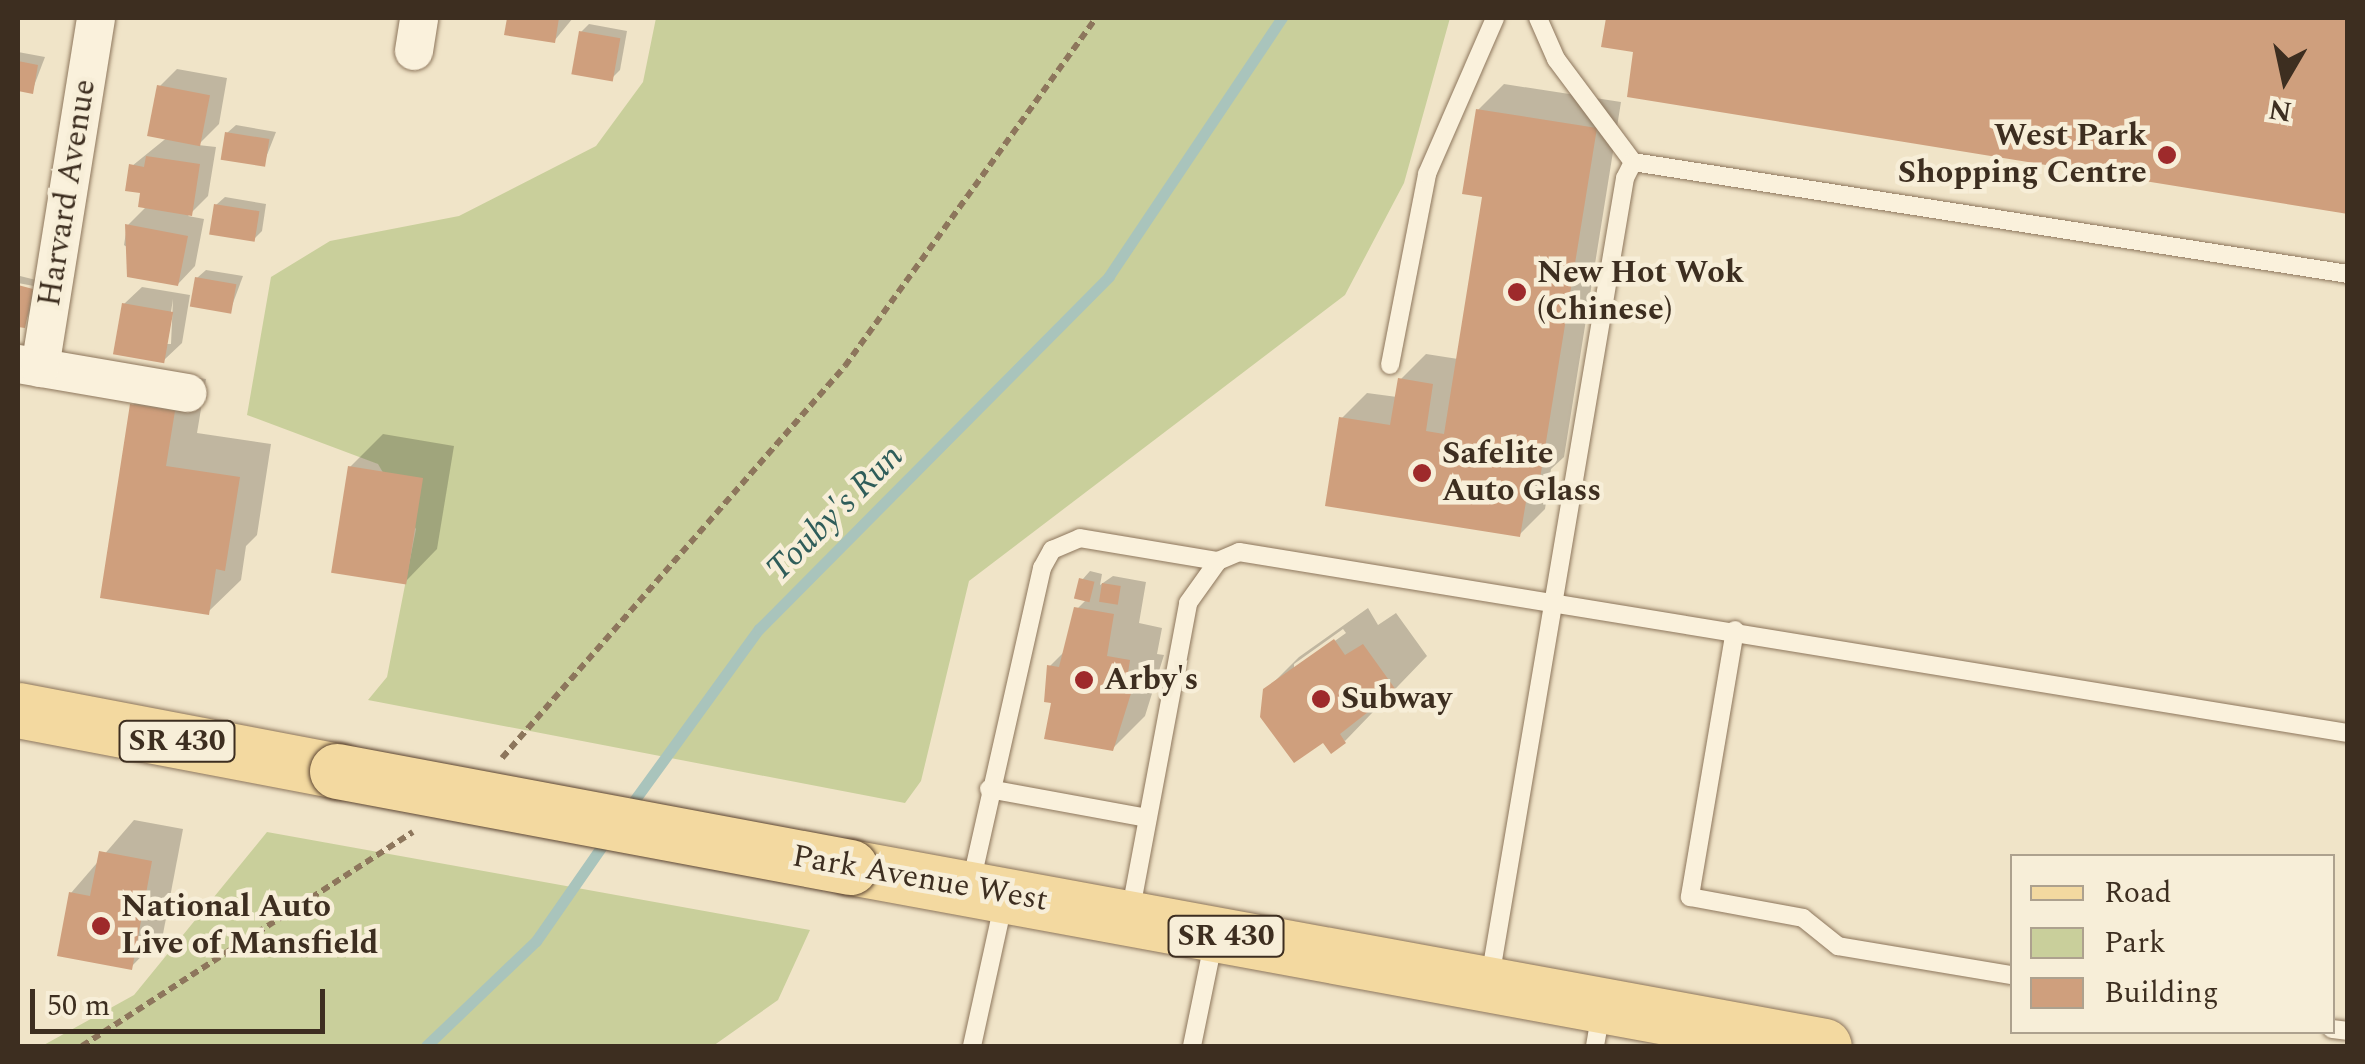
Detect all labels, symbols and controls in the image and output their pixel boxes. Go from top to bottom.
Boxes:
north arrow [2235,30,2335,130]
street label: Harvard Avenue [31,77,105,309]
text: N [2266,87,2295,133]
place label: West Park Shopping Centre [1898,118,2147,193]
marker: West Park Shopping Centre [2156,144,2178,166]
place label: New Hot Wok (Chinese) [1537,255,1744,330]
marker: New Hot Wok (Chinese) [1506,281,1528,303]
water label: Touby's Run [758,436,912,590]
place label: Safelite Auto Glass [1442,436,1601,511]
marker: Safelite Auto Glass [1411,462,1433,484]
place label: Arby's [1104,661,1198,699]
marker: Arby's [1073,669,1095,691]
place label: Subway [1341,680,1452,718]
marker: Subway [1310,688,1332,710]
road number: SR 430 [117,716,237,766]
street label: Park Avenue West [789,838,1051,920]
legend [2010,854,2335,1034]
text: Road [2104,870,2172,916]
place label: National Auto Live of Mansfield [121,889,378,964]
road number: SR 430 [1166,911,1286,961]
marker: National Auto Live of Mansfield [90,915,112,937]
text: Park [2104,920,2166,966]
scale bar [35,969,330,1031]
text: Building [2104,970,2219,1016]
text: 50 m [47,983,110,1029]

